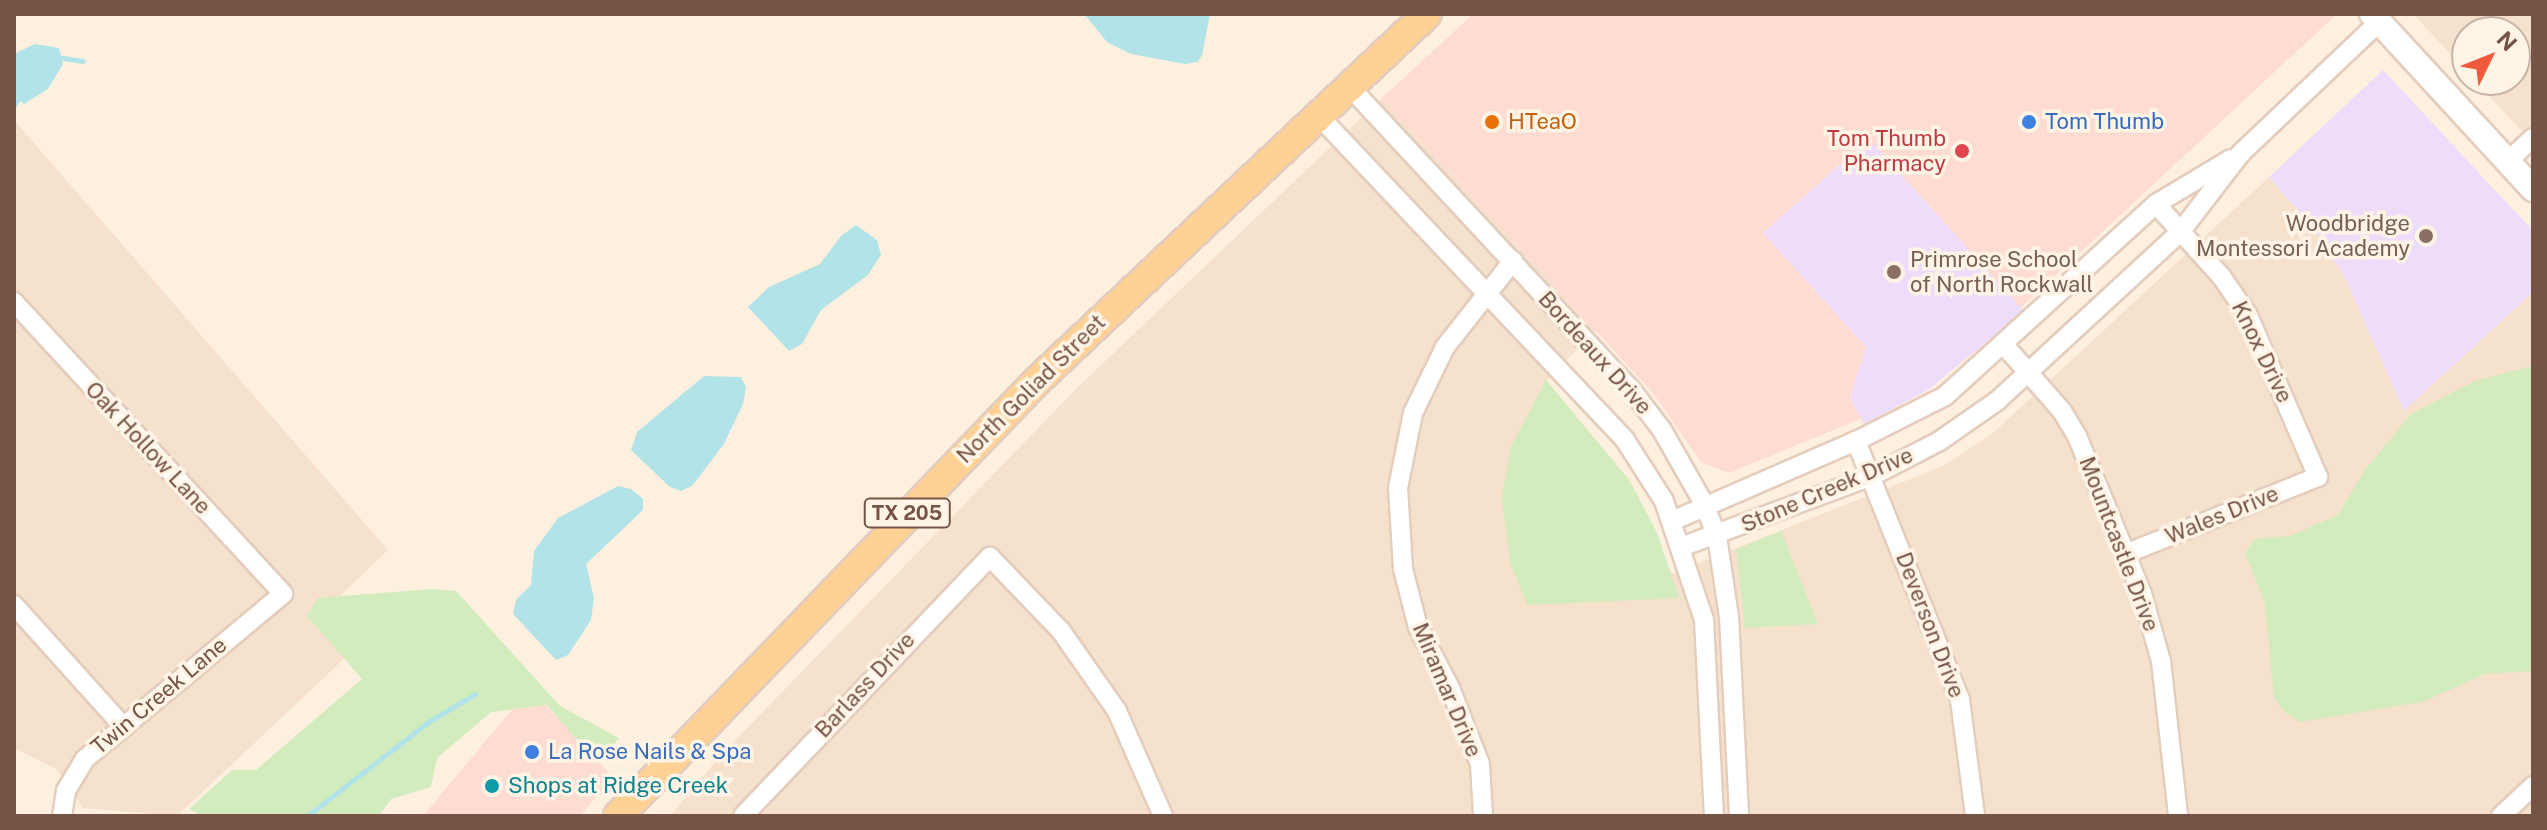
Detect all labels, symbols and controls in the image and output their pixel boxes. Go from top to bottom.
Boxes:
north arrow [2451,16,2531,96]
text: N [2492,26,2522,56]
place label: HTeaO [1508,109,1577,135]
place label: Tom Thumb [2045,109,2164,135]
marker: HTeaO [1483,113,1501,131]
marker: Tom Thumb [2020,113,2038,131]
place label: Tom Thumb Pharmacy [1827,125,1946,176]
marker: Tom Thumb Pharmacy [1953,142,1971,160]
place label: Woodbridge Montessori Academy [2196,210,2410,262]
marker: Woodbridge Montessori Academy [2417,227,2435,245]
place label: Primrose School of North Rockwall [1910,246,2093,298]
marker: Primrose School of North Rockwall [1885,263,1903,281]
street label: Bordeaux Drive [1533,286,1657,420]
street label: Knox Drive [2226,297,2298,407]
street label: North Goliad Street [951,309,1111,469]
street label: Oak Hollow Lane [80,376,216,520]
street label: Stone Creek Drive [1737,442,1917,538]
street label: Mountcastle Drive [2074,453,2164,635]
street label: Wales Drive [2162,480,2282,550]
road number: TX 205 [863,497,951,529]
street label: Deverson Drive [1890,549,1970,701]
street label: Miramar Drive [1407,619,1487,761]
street label: Barlass Drive [810,627,920,743]
street label: Twin Creek Lane [86,632,232,760]
place label: La Rose Nails & Spa [548,739,752,765]
marker: La Rose Nails & Spa [523,743,541,761]
place label: Shops at Ridge Creek [508,773,728,799]
marker: Shops at Ridge Creek [483,777,501,795]

